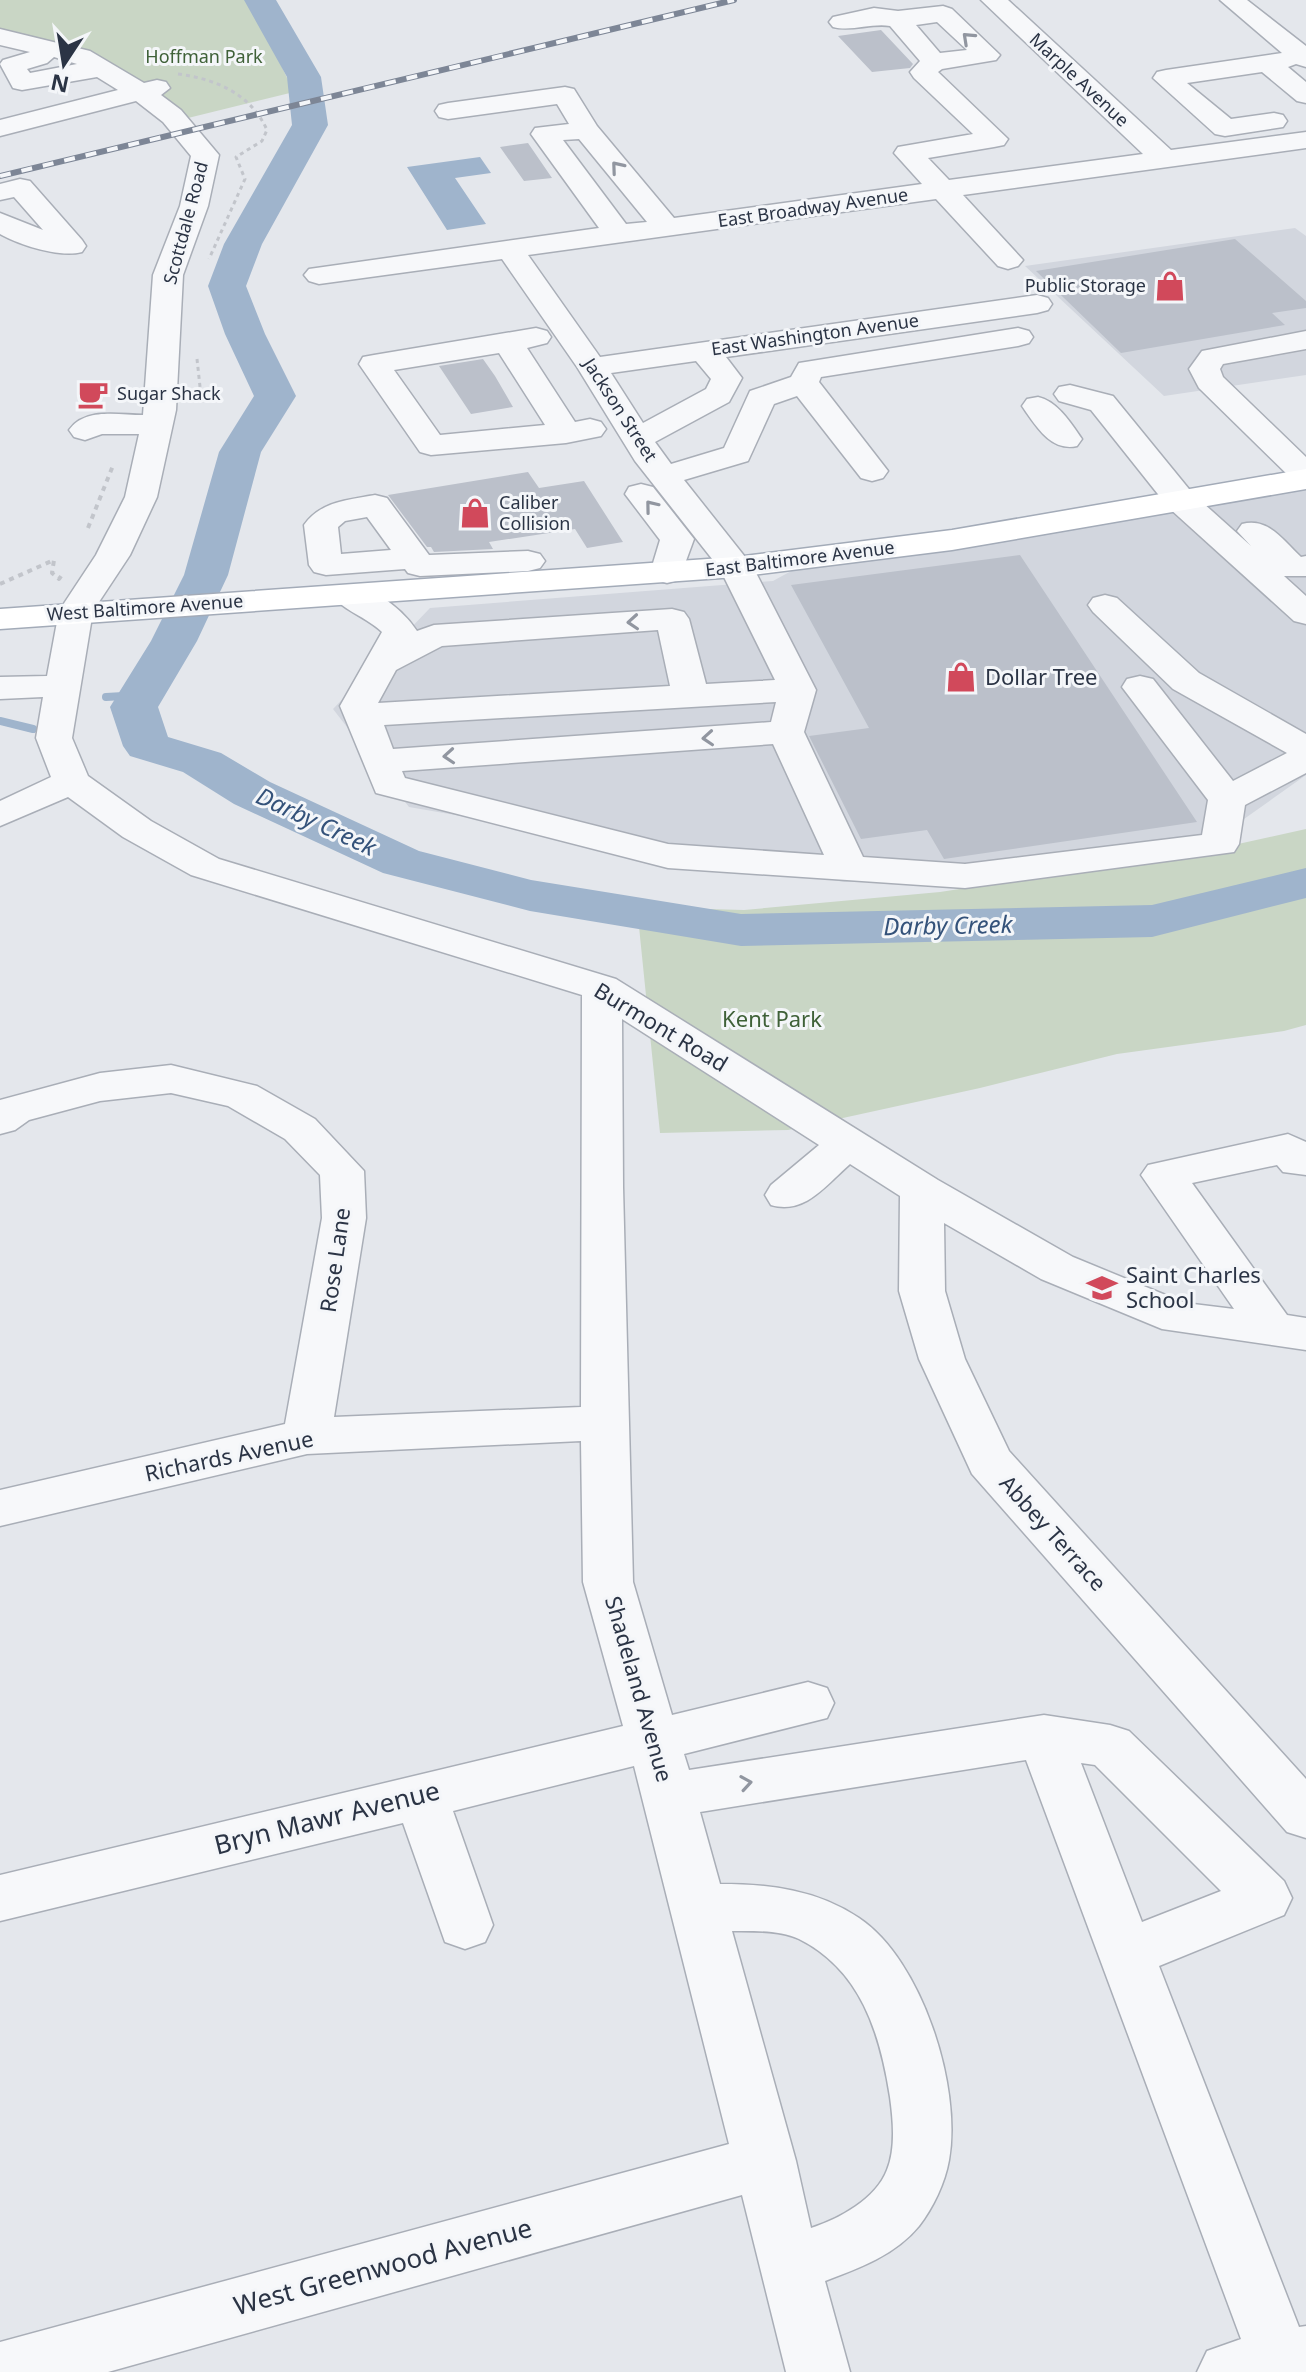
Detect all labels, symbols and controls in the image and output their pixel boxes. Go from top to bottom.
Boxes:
north arrow [24,24,104,104]
street label: Marple Avenue [1025,27,1135,132]
one-way arrow [963,33,978,47]
park label: Hoffman Park [145,44,263,68]
text: N [48,68,72,101]
street label: Scottdale Road [157,159,213,287]
one-way arrow [612,162,627,176]
street label: East Broadway Avenue [716,182,910,232]
shop icon: Public Storage [1153,269,1187,303]
place label: Public Storage [1025,273,1146,297]
street label: East Washington Avenue [710,308,920,360]
street label: Jackson Street [577,351,664,466]
cafe icon: Sugar Shack [76,377,110,411]
place label: Sugar Shack [117,381,221,405]
place label: Caliber Collision [499,490,570,535]
shop icon: Caliber Collision [458,496,492,530]
one-way arrow [646,501,661,515]
street label: East Baltimore Avenue [704,534,896,582]
street label: West Baltimore Avenue [46,588,244,626]
one-way arrow [626,613,639,630]
shop icon: Dollar Tree [944,660,978,694]
place label: Dollar Tree [985,661,1097,691]
one-way arrow [701,729,714,746]
one-way arrow [442,747,455,764]
water label: Darby Creek [251,778,383,863]
water label: Darby Creek [883,907,1014,942]
street label: Burmont Road [589,974,734,1078]
park label: Kent Park [722,1003,822,1033]
street label: Rose Lane [312,1206,356,1314]
place label: Saint Charles School [1126,1259,1261,1314]
school or university icon: Saint Charles School [1085,1271,1119,1305]
street label: Richards Avenue [142,1423,316,1488]
street label: Abbey Terrace [994,1468,1114,1597]
street label: Shadeland Avenue [599,1592,681,1785]
street label: Bryn Mawr Avenue [210,1772,443,1862]
one-way arrow [739,1775,753,1792]
street label: West Greenwood Avenue [230,2209,536,2323]

